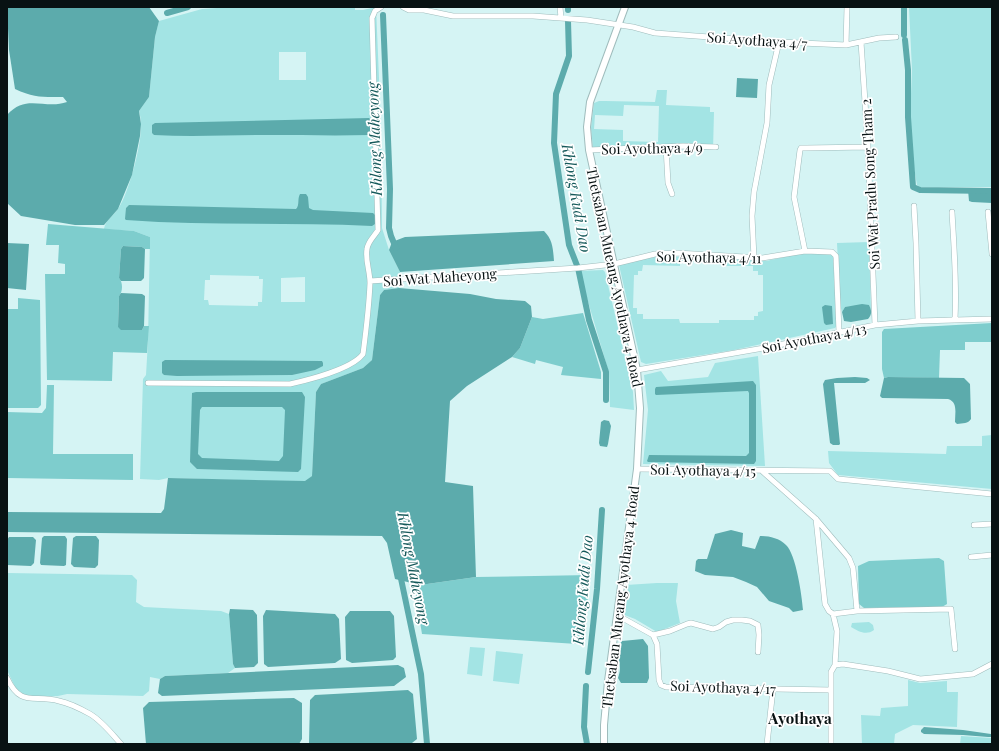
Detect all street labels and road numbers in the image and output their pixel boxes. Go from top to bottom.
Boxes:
street label: Soi Ayothaya 4/7 [706,27,808,53]
street label: Soi Wat Pradu Song Tham 2 [856,98,884,270]
street label: Soi Ayothaya 4/9 [601,138,703,158]
street label: Thetsaban Mueang Ayothaya 4 Road [582,165,648,389]
street label: Soi Ayothaya 4/11 [656,247,762,267]
street label: Soi Wat Maheyong [382,264,498,290]
street label: Soi Ayothaya 4/13 [760,319,868,357]
street label: Soi Ayothaya 4/15 [650,460,756,480]
street label: Thetsaban Mueang Ayothaya 4 Road [597,484,643,710]
street label: Soi Ayothaya 4/17 [670,676,777,698]

